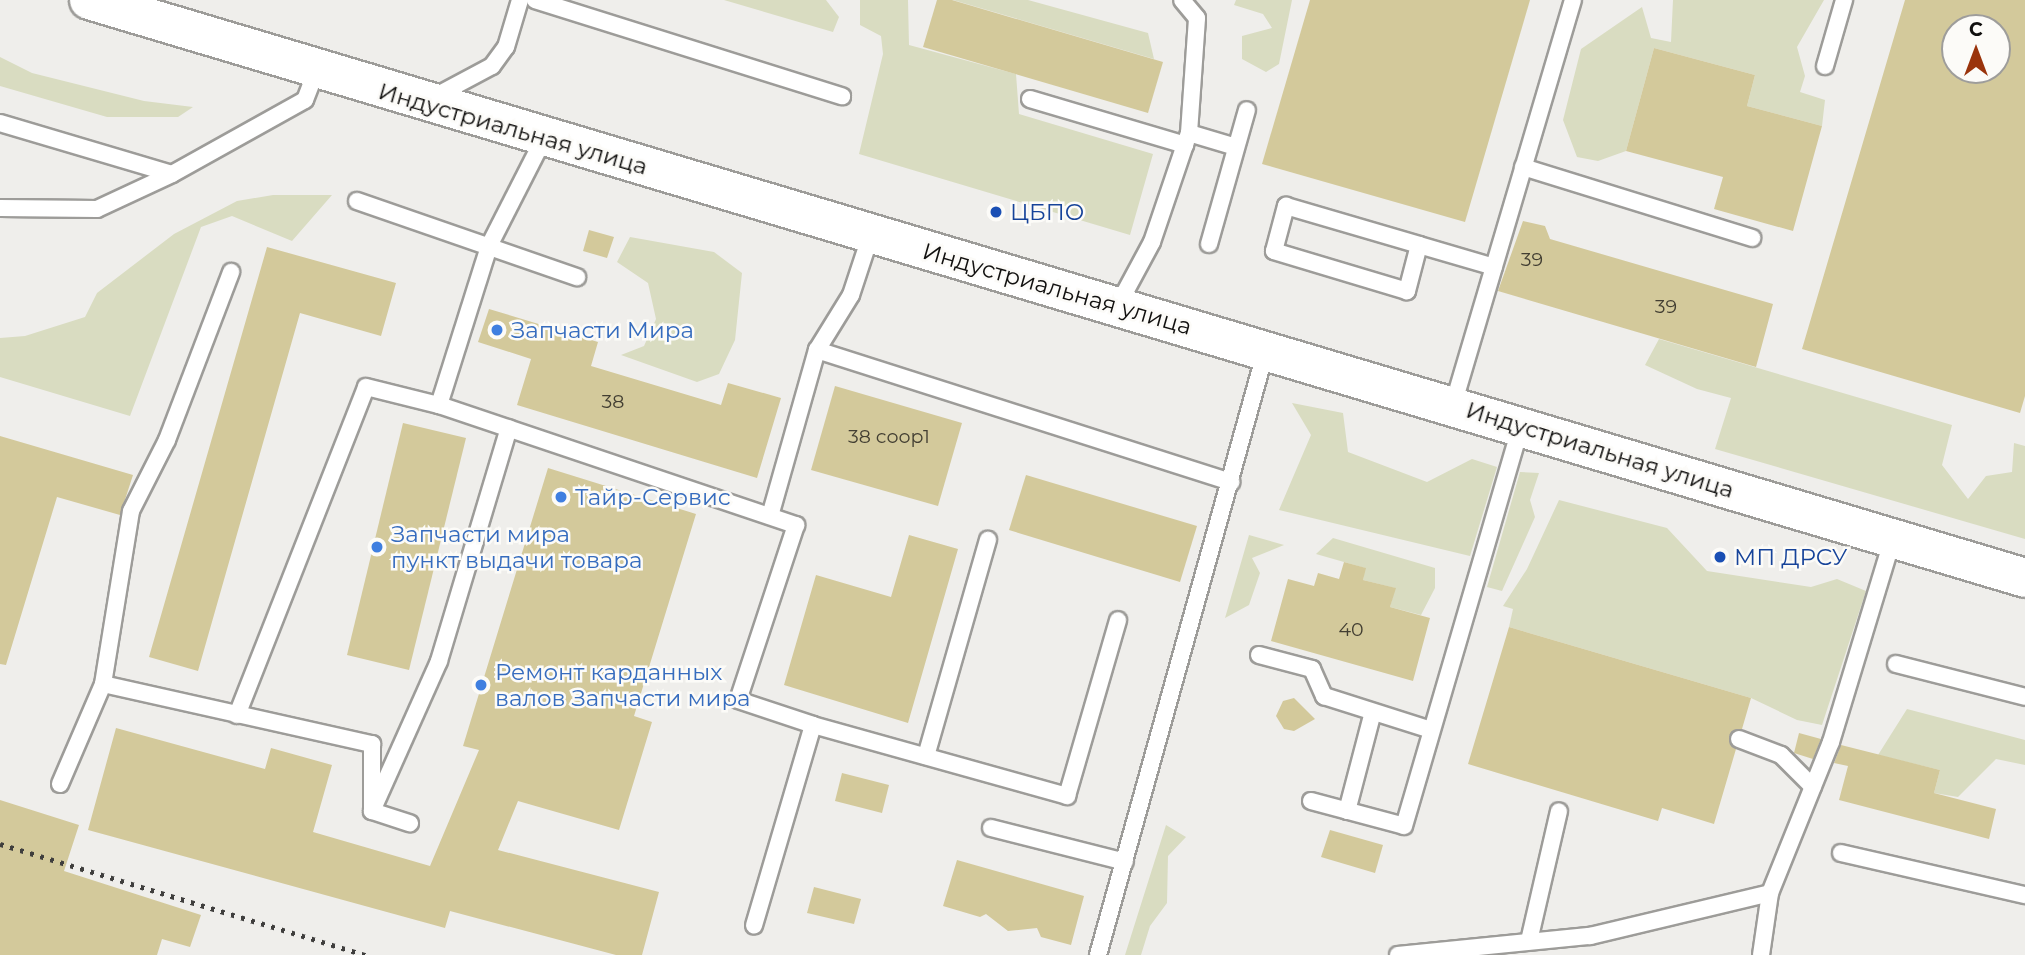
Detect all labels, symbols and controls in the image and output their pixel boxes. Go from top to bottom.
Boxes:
north arrow [1941,14,2011,84]
text: С [1969,18,1983,41]
street label: Индустриальная улица [375,77,651,181]
place label: ЦБПО [1010,198,1084,226]
marker: ЦБПО [988,204,1004,220]
street label: Индустриальная улица [919,237,1195,341]
house number: 39 [1521,249,1543,271]
house number: 39 [1655,296,1677,318]
place label: Запчасти Мира [511,316,694,344]
marker: Запчасти Мира [489,322,505,338]
house number: 38 [602,391,624,413]
street label: Индустриальная улица [1463,396,1737,504]
house number: 38 соор1 [848,426,930,448]
place label: Тайр-Сервис [575,483,731,511]
marker: Тайр-Сервис [553,489,569,505]
place label: Запчасти мира пункт выдачи товара [391,520,642,574]
marker: Запчасти мира пункт выдачи товара [369,539,385,555]
place label: МП ДРСУ [1734,543,1847,571]
marker: МП ДРСУ [1712,549,1728,565]
house number: 40 [1338,619,1364,641]
place label: Ремонт карданных валов Запчасти мира [495,658,750,712]
marker: Ремонт карданных валов Запчасти мира [473,677,489,693]

